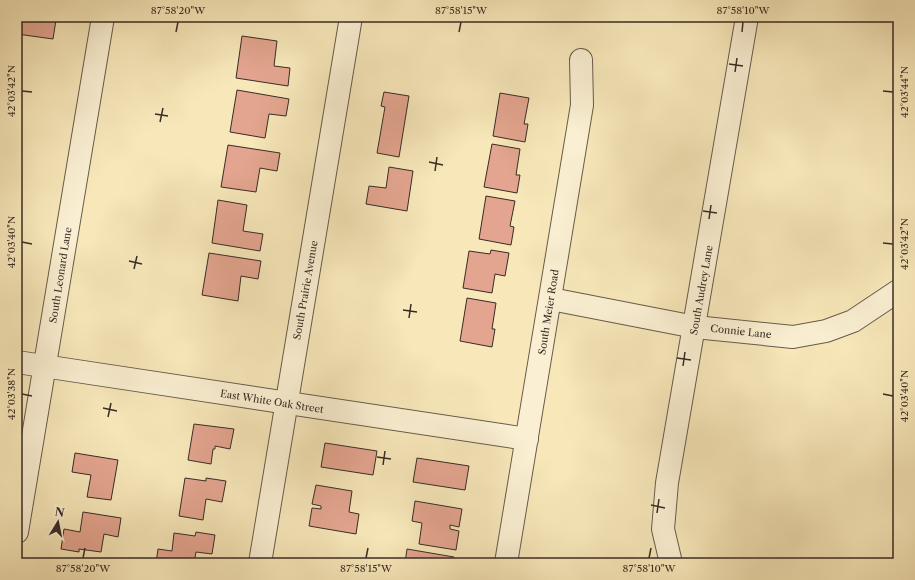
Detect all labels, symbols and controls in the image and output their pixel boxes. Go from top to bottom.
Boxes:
text: 87°58'20"W [151,4,206,17]
text: 87°58'15"W [435,4,488,17]
text: 87°58'10"W [717,4,770,17]
text: 42°03'42"N [5,65,18,117]
text: 42°03'44"N [898,66,911,118]
text: 42°03'40"N [5,216,18,268]
text: 42°03'42"N [898,218,911,270]
street label: South Leonard Lane [46,226,75,324]
street label: South Prairie Avenue [290,239,321,341]
street label: South Audrey Lane [687,244,716,336]
street label: South Meier Road [535,268,562,356]
street label: Connie Lane [710,322,773,341]
text: 42°03'38"N [5,368,18,420]
text: 42°03'40"N [898,370,911,422]
street label: East White Oak Street [219,387,325,416]
north arrow [38,502,78,542]
text: N [54,504,66,520]
text: 87°58'20"W [56,562,111,575]
text: 87°58'15"W [340,562,393,575]
text: 87°58'10"W [623,562,676,575]

